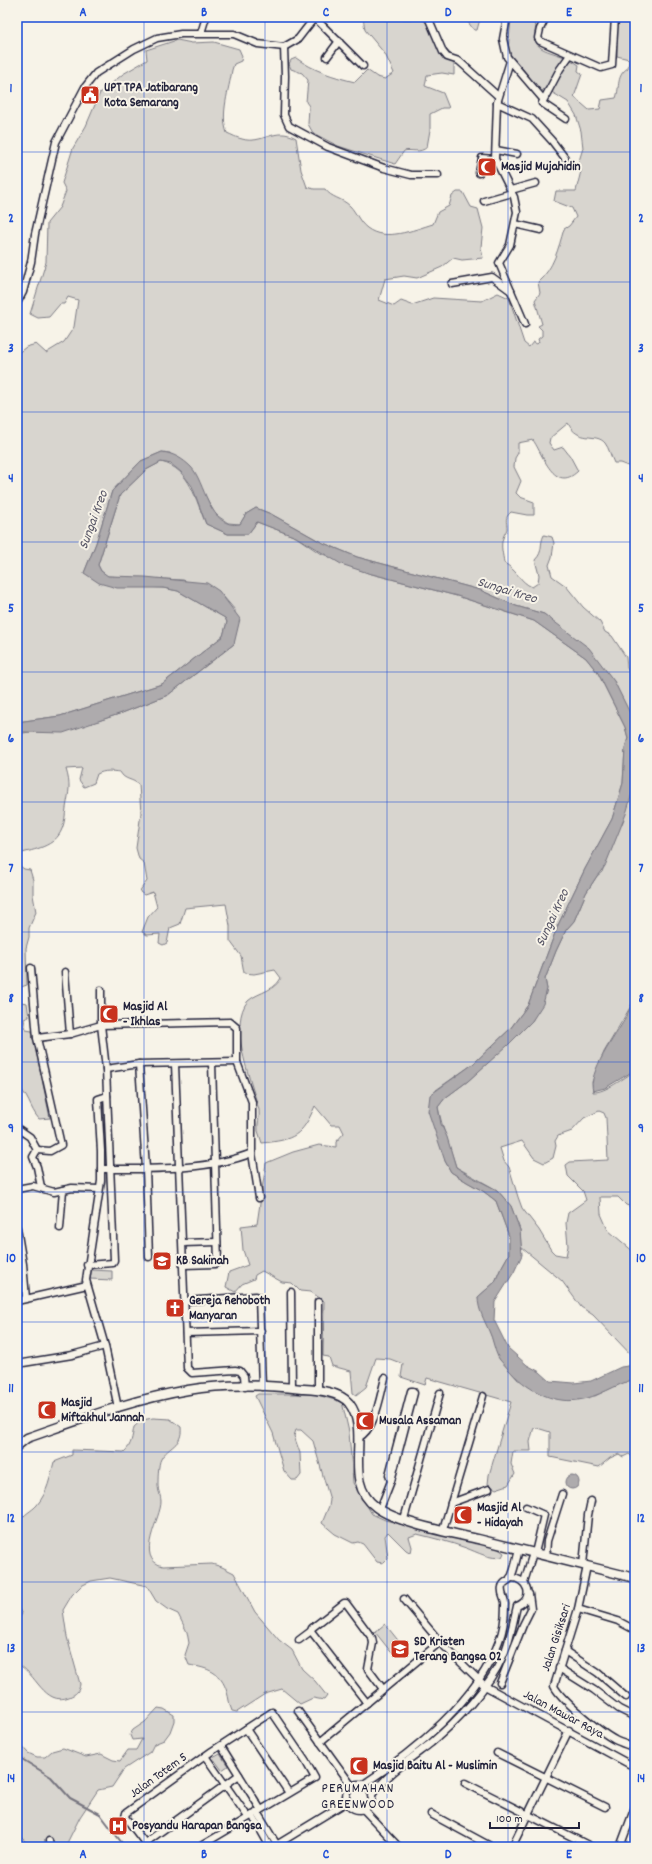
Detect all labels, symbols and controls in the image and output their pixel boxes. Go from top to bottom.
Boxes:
text: A [79,4,87,23]
text: B [201,4,207,23]
text: C [323,4,330,23]
text: D [445,4,452,23]
text: E [566,4,573,23]
place label: UPT TPA Jatibarang Kota Semarang [104,79,198,113]
text: 1 [10,80,13,99]
text: 1 [640,80,643,99]
public building icon: UPT TPA Jatibarang Kota Semarang [79,84,101,106]
mosque icon: Masjid Mujahidin [476,156,498,178]
place label: Masjid Mujahidin [501,158,581,177]
text: 2 [8,210,14,229]
text: 2 [638,210,644,229]
text: 3 [8,340,14,359]
text: 3 [638,340,644,359]
text: 4 [8,470,14,489]
text: 4 [638,470,644,489]
water label: Sungai Kreo [74,487,114,552]
water label: Sungai Kreo [475,572,540,610]
text: 5 [8,600,14,619]
text: 5 [638,600,644,619]
text: 6 [8,730,15,749]
text: 6 [638,730,645,749]
text: 7 [9,860,14,879]
text: 7 [639,860,644,879]
water label: Sungai Kreo [531,885,575,950]
text: 8 [8,990,14,1009]
text: 8 [638,990,644,1009]
place label: Masjid Al - Ikhlas [123,998,168,1032]
mosque icon: Masjid Al - Ikhlas [98,1003,120,1025]
text: 9 [8,1120,14,1139]
text: 9 [638,1120,644,1139]
text: 10 [6,1250,16,1269]
school or university icon: KB Sakinah [151,1250,173,1272]
text: 10 [636,1250,646,1269]
place label: KB Sakinah [176,1252,229,1271]
place label: Gereja Rehoboth Manyaran [189,1292,270,1326]
church icon: Gereja Rehoboth Manyaran [164,1297,186,1319]
text: 11 [8,1380,14,1399]
text: 11 [638,1380,644,1399]
place label: Masjid Miftakhul Jannah [61,1394,144,1428]
mosque icon: Masjid Miftakhul Jannah [36,1399,58,1421]
mosque icon: Musala Assaman [354,1410,376,1432]
place label: Musala Assaman [379,1412,461,1431]
place label: Masjid Al - Hidayah [477,1499,523,1533]
mosque icon: Masjid Al - Hidayah [452,1504,474,1526]
text: 12 [7,1510,16,1529]
text: 12 [637,1510,646,1529]
street label: Jalan Gisiksari [537,1601,577,1674]
place label: SD Kristen Terang Bangsa 02 [414,1633,502,1667]
school or university icon: SD Kristen Terang Bangsa 02 [389,1638,411,1660]
text: 13 [7,1640,16,1659]
text: 13 [637,1640,646,1659]
street label: Jalan Mawar Raya [519,1686,607,1745]
street label: Jalan Totem 5 [126,1749,192,1803]
mosque icon: Masjid Baitu Al - Muslimin [348,1755,370,1777]
place label: Masjid Baitu Al - Muslimin [373,1757,497,1776]
text: 14 [7,1770,15,1789]
text: 14 [637,1770,645,1789]
district label: PERUMAHAN GREENWOOD [321,1779,395,1815]
scale bar [490,1804,579,1830]
text: 100 m [496,1811,523,1828]
hospital icon: Posyandu Harapan Bangsa [107,1815,129,1837]
place label: Posyandu Harapan Bangsa [132,1817,262,1836]
text: A [79,1846,87,1864]
text: B [201,1846,207,1864]
text: C [323,1846,330,1864]
text: D [445,1846,452,1864]
text: E [566,1846,573,1864]

